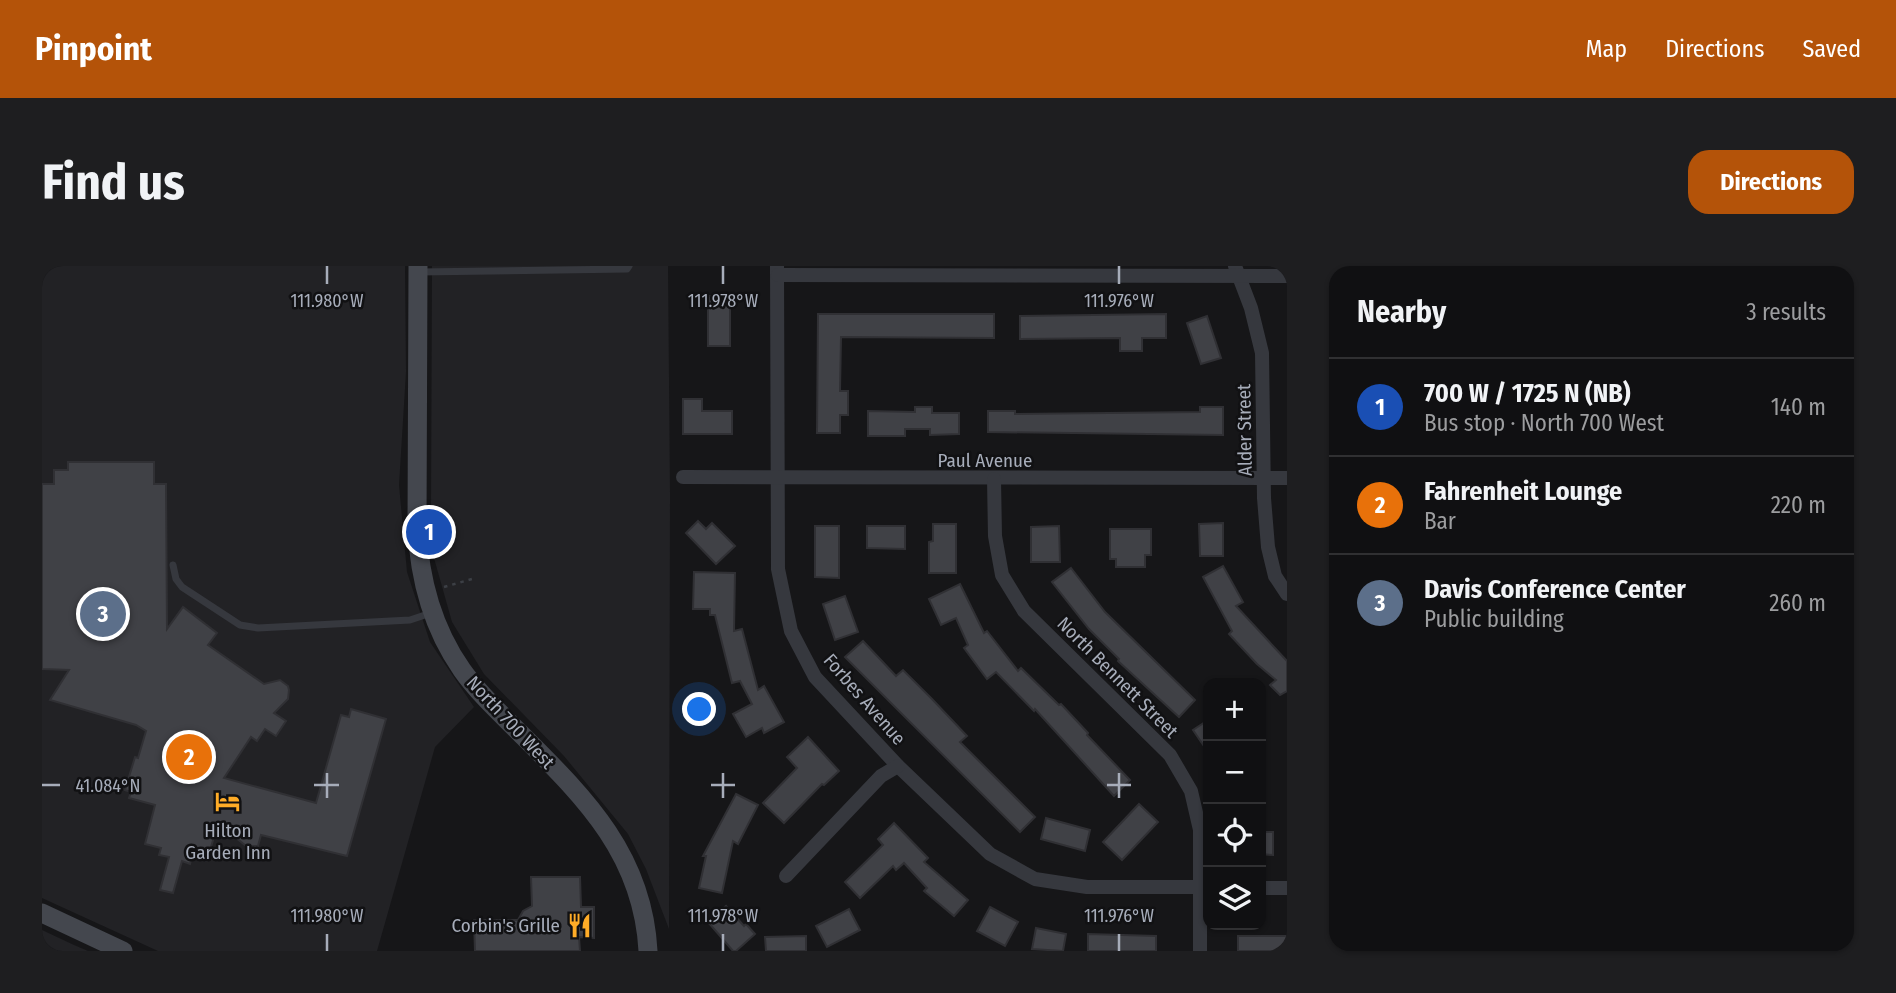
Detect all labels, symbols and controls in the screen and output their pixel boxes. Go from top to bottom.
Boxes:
text: Pinpoint [35,29,152,69]
text: Map [1586,35,1627,63]
text: Directions [1665,35,1764,63]
text: Saved [1802,35,1861,63]
button: Directions [1688,150,1854,214]
text: Find us [42,153,185,212]
text: 111.980°W [291,290,364,312]
text: 111.978°W [688,290,759,312]
text: 111.976°W [1084,290,1154,312]
text: Nearby [1357,294,1446,330]
text: 3 results [1746,298,1826,326]
text: 700 W / 1725 N (NB) [1424,378,1631,409]
street label: Alder Street [1232,383,1257,476]
text: 1 [1375,393,1385,421]
text: 140 m [1771,393,1826,421]
text: Bus stop · North 700 West [1424,409,1664,437]
street label: Paul Avenue [938,449,1032,472]
text: Fahrenheit Lounge [1424,476,1622,507]
text: 2 [1375,491,1385,519]
text: 220 m [1771,491,1826,519]
pin: 1 [406,506,452,558]
text: Bar [1424,507,1456,535]
text: Davis Conference Center [1424,574,1686,605]
pin: 3 [80,588,126,640]
text: 3 [1375,589,1385,617]
text: 260 m [1769,589,1826,617]
text: Public building [1424,605,1564,633]
street label: North Bennett Street [1052,612,1183,743]
street label: Forbes Avenue [819,649,911,750]
street label: North 700 West [462,671,560,774]
map controls [1203,678,1266,930]
button: + [1203,678,1266,741]
your location [682,692,716,726]
pin: 2 [166,731,212,783]
button: − [1203,741,1266,804]
text: 41.084°N [76,775,140,797]
hotel icon: Hilton Garden Inn [214,788,242,816]
button: locate [1203,804,1266,867]
place label: Hilton Garden Inn [185,819,271,864]
button: layers [1203,867,1266,930]
text: 111.980°W [291,905,364,927]
text: 111.978°W [688,905,759,927]
text: 111.976°W [1084,905,1154,927]
restaurant icon: Corbin's Grille [566,911,594,939]
place label: Corbin's Grille [452,914,560,937]

